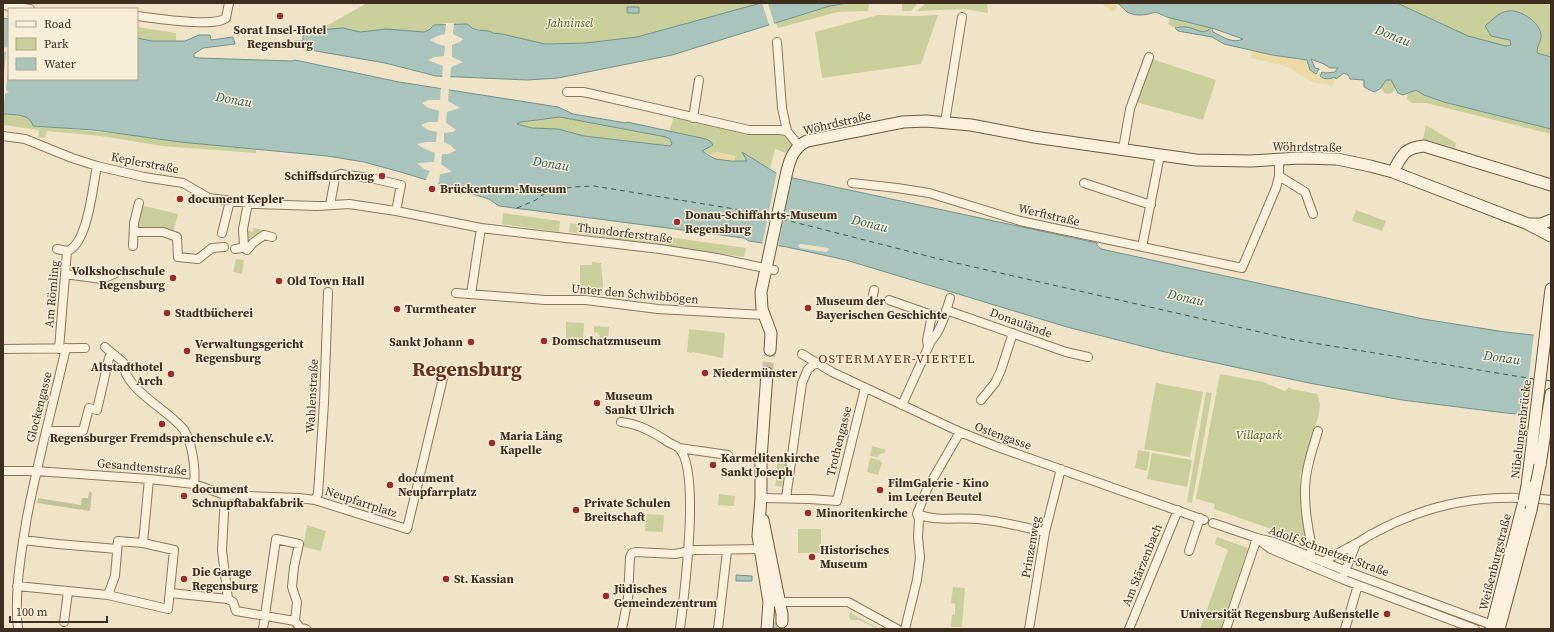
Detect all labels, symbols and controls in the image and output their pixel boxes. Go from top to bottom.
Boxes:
legend [8,8,138,80]
marker: Sorat Insel-Hotel Regensburg [275,11,285,21]
park label: Jahninsel [545,15,594,31]
text: Road [44,16,71,32]
water label: Donau [1372,21,1414,50]
place label: Sorat Insel-Hotel Regensburg [234,22,327,52]
text: Park [44,36,69,52]
text: Water [44,56,76,72]
water label: Donau [213,88,254,111]
street label: Wöhrdstraße [801,107,873,139]
street label: Wöhrdstraße [1272,138,1342,156]
street label: Keplerstraße [110,149,180,177]
water label: Donau [530,152,571,175]
place label: Schiffsdurchzug [284,168,374,184]
marker: Schiffsdurchzug [377,171,387,181]
place label: Brückenturm-Museum [440,181,567,197]
marker: Brückenturm-Museum [427,184,437,194]
place label: document Kepler [188,191,284,207]
marker: document Kepler [175,194,185,204]
street label: Werftstraße [1017,200,1081,230]
place label: Donau-Schiffahrts-Museum Regensburg [685,207,838,237]
water label: Donau [849,211,890,236]
marker: Donau-Schiffahrts-Museum Regensburg [672,217,682,227]
street label: Thundorferstraße [577,219,673,247]
street label: Am Römling [41,260,63,328]
place label: Volkshochschule Regensburg [71,263,165,293]
marker: Volkshochschule Regensburg [168,273,178,283]
place label: Old Town Hall [287,273,365,289]
marker: Old Town Hall [274,276,284,286]
street label: Unter den Schwibbögen [571,280,699,308]
water label: Donau [1165,285,1206,310]
place label: Museum der Bayerischen Geschichte [816,293,947,323]
place label: Turmtheater [405,301,477,317]
marker: Museum der Bayerischen Geschichte [803,303,813,313]
marker: Turmtheater [392,304,402,314]
street label: Donaulände [988,304,1054,342]
place label: Stadtbücherei [175,305,253,321]
marker: Stadtbücherei [162,308,172,318]
place label: Domschatzmuseum [552,333,661,349]
place label: Sankt Johann [389,334,464,350]
place label: Verwaltungsgericht Regensburg [195,336,304,366]
marker: Domschatzmuseum [539,336,549,346]
marker: Sankt Johann [466,337,476,347]
marker: Verwaltungsgericht Regensburg [182,346,192,356]
water label: Donau [1481,346,1522,369]
district label: OSTERMAYER-VIERTEL [818,350,976,367]
district label: Regensburg [412,355,522,383]
street label: Wahlenstraße [302,358,322,434]
place label: Altstadthotel Arch [91,359,164,389]
place label: Niedermünster [713,365,798,381]
marker: Niedermünster [700,368,710,378]
marker: Altstadthotel Arch [166,369,176,379]
street label: Glockengasse [22,370,56,444]
street label: Nibelungenbrücke [1507,379,1535,479]
place label: Museum Sankt Ulrich [605,388,675,418]
marker: Museum Sankt Ulrich [592,398,602,408]
street label: Trothengasse [823,404,855,478]
street label: Ostengasse [972,418,1034,454]
marker: Regensburger Fremdsprachenschule e.V. [157,419,167,429]
park label: Villapark [1236,427,1283,443]
place label: Maria Läng Kapelle [500,428,563,458]
place label: Regensburger Fremdsprachenschule e.V. [50,430,274,446]
marker: Maria Läng Kapelle [487,438,497,448]
place label: Karmelitenkirche Sankt Joseph [721,450,820,480]
street label: Gesandtenstraße [96,455,188,479]
marker: Karmelitenkirche Sankt Joseph [708,460,718,470]
place label: document Neupfarrplatz [398,470,477,500]
place label: FilmGalerie - Kino im Leeren Beutel [888,475,989,505]
marker: document Neupfarrplatz [385,480,395,490]
place label: document Schnupftabakfabrik [192,481,304,511]
street label: Neupfarrplatz [323,483,400,521]
marker: FilmGalerie - Kino im Leeren Beutel [875,485,885,495]
marker: document Schnupftabakfabrik [179,491,189,501]
place label: Private Schulen Breitschaft [584,495,671,525]
marker: Private Schulen Breitschaft [571,505,581,515]
place label: Minoritenkirche [816,505,908,521]
marker: Minoritenkirche [803,508,813,518]
street label: Weißenburgstraße [1475,512,1515,612]
street label: Prinzenweg [1018,515,1044,579]
street label: Am Stärzenbach [1118,521,1166,609]
street label: Adolf-Schmetzer-Straße [1267,522,1391,580]
place label: Historisches Museum [820,542,890,572]
marker: Historisches Museum [807,552,817,562]
place label: Die Garage Regensburg [192,564,258,594]
place label: St. Kassian [454,571,514,587]
marker: Die Garage Regensburg [179,574,189,584]
marker: St. Kassian [441,574,451,584]
place label: Jüdisches Gemeindezentrum [613,581,717,611]
marker: Jüdisches Gemeindezentrum [601,591,611,601]
scale bar [10,598,107,624]
text: 100 m [16,604,48,620]
place label: Universität Regensburg Außenstelle [1180,606,1379,622]
marker: Universität Regensburg Außenstelle [1382,609,1392,619]

